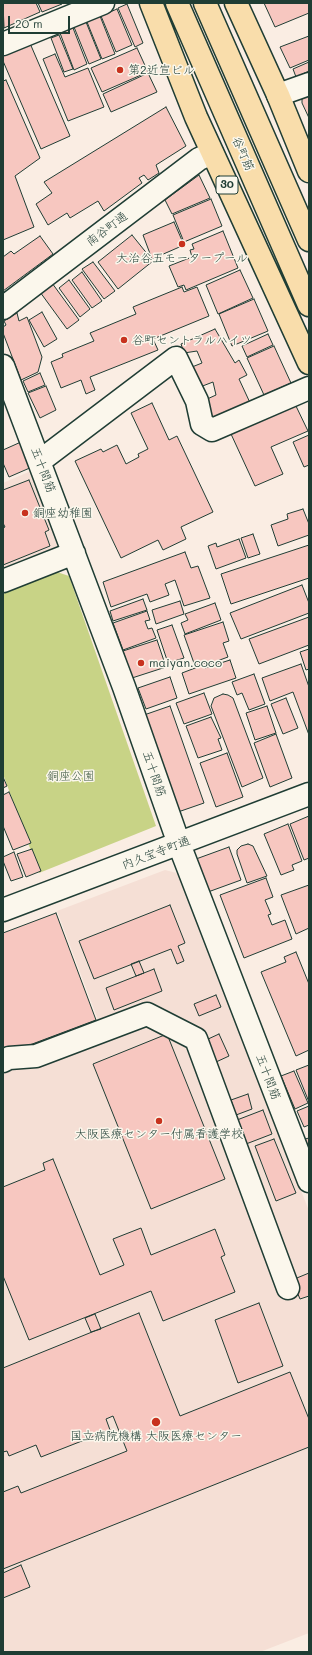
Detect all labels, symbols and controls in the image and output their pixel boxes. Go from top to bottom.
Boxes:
scale bar [10,8,72,34]
text: 20 m [15,15,43,31]
place label: 第2近宣ビル [128,63,195,77]
marker: 第2近宣ビル [115,65,125,75]
street label: 谷町筋 [229,135,257,173]
road number: 30 [216,176,238,194]
street label: 南谷町通 [83,209,131,249]
marker: 大治谷五モータープール [177,239,187,249]
place label: 大治谷五モータープール [116,251,248,265]
place label: 谷町セントラルハイツ [132,333,252,347]
marker: 谷町セントラルハイツ [119,335,129,345]
street label: 五十間筋 [28,445,58,495]
place label: 銅座幼稚園 [33,506,93,520]
marker: 銅座幼稚園 [20,508,30,518]
place label: maiyan.coco [149,656,222,670]
marker: maiyan.coco [136,658,146,668]
street label: 五十間筋 [139,749,169,799]
park label: 銅座公園 [47,769,95,783]
street label: 内久宝寺町通 [120,833,192,873]
street label: 五十間筋 [253,1052,283,1102]
marker: 大阪医療センター付属看護学校 [154,1116,164,1126]
place label: 大阪医療センター付属看護学校 [75,1127,243,1141]
marker: 国立病院機構 大阪医療センター [150,1416,162,1428]
place label: 国立病院機構 大阪医療センター [70,1429,242,1443]

